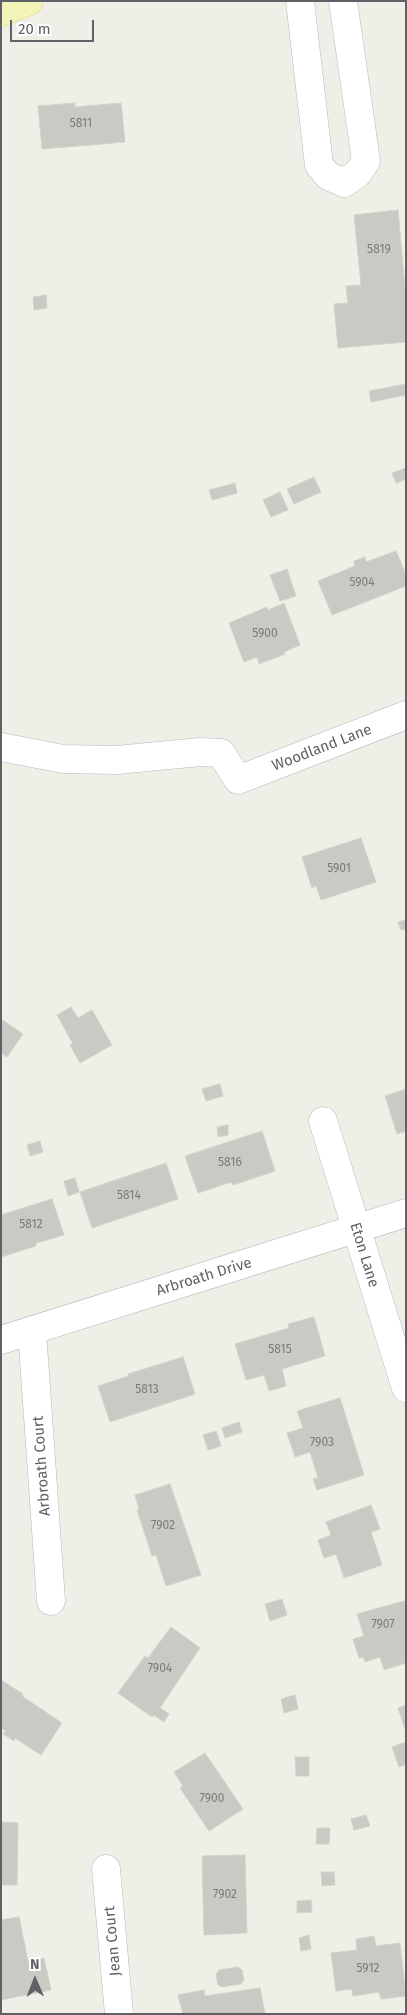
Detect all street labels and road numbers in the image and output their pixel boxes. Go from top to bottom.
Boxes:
street label: Woodland Lane [270,721,374,775]
street label: Eton Lane [346,1220,382,1290]
street label: Arbroath Drive [154,1254,254,1300]
street label: Arbroath Court [30,1415,54,1517]
street label: Jean Court [101,1905,125,1977]

